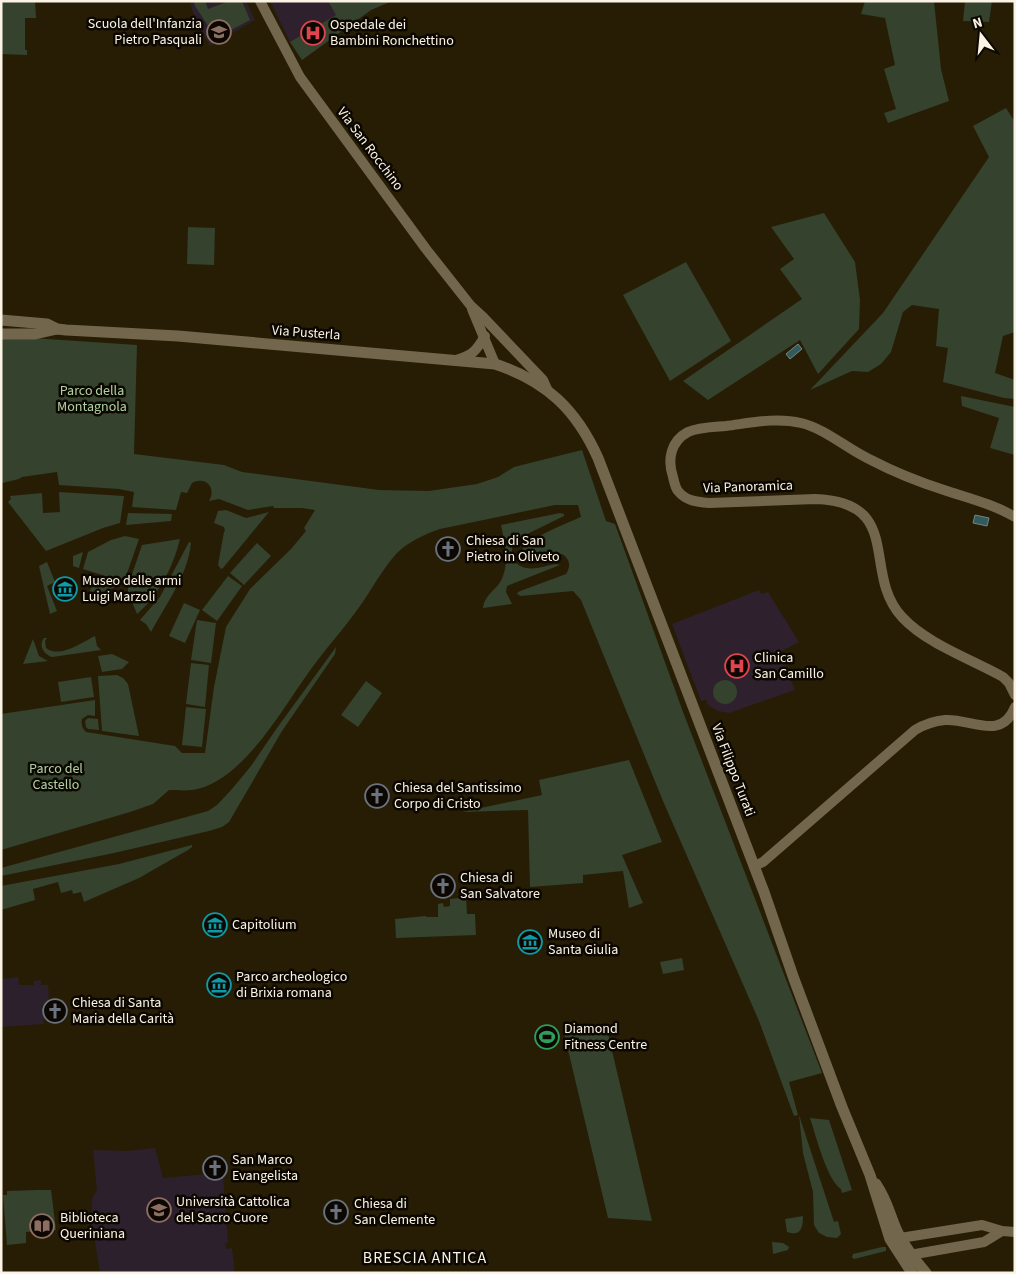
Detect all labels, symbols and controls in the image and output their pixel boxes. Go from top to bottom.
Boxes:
north arrow [956,10,1006,60]
text: N [970,13,985,34]
place label: Scuola dell'Infanzia Pietro Pasquali [88,14,202,50]
place label: Ospedale dei Bambini Ronchettino [330,15,454,51]
school or university icon: Scuola dell'Infanzia Pietro Pasquali [206,19,232,45]
hospital icon: Ospedale dei Bambini Ronchettino [300,20,326,46]
street label: Via San Rocchino [332,103,408,195]
street label: Via Pusterla [271,321,341,345]
park label: Parco della Montagnola [57,381,127,417]
street label: Via Panoramica [703,475,793,499]
place label: Chiesa di San Pietro in Oliveto [466,531,560,567]
church icon: Chiesa di San Pietro in Oliveto [435,536,461,562]
place label: Museo delle armi Luigi Marzoli [82,571,182,607]
museum icon: Museo delle armi Luigi Marzoli [52,576,78,602]
place label: Clinica San Camillo [754,648,824,684]
hospital icon: Clinica San Camillo [724,653,750,679]
street label: Via Filippo Turati [706,721,760,819]
park label: Parco del Castello [29,759,83,795]
place label: Chiesa del Santissimo Corpo di Cristo [394,778,522,814]
church icon: Chiesa del Santissimo Corpo di Cristo [364,783,390,809]
place label: Chiesa di San Salvatore [460,868,540,904]
church icon: Chiesa di San Salvatore [430,873,456,899]
museum icon: Capitolium [202,912,228,938]
place label: Capitolium [232,915,297,935]
place label: Museo di Santa Giulia [548,924,618,960]
museum icon: Museo di Santa Giulia [517,929,543,955]
place label: Parco archeologico di Brixia romana [236,967,347,1003]
museum icon: Parco archeologico di Brixia romana [206,972,232,998]
place label: Chiesa di Santa Maria della Carità [72,993,174,1029]
church icon: Chiesa di Santa Maria della Carità [42,998,68,1024]
place label: Diamond Fitness Centre [564,1019,647,1055]
sports icon: Diamond Fitness Centre [534,1024,560,1050]
place label: San Marco Evangelista [232,1150,298,1186]
church icon: San Marco Evangelista [202,1155,228,1181]
place label: Università Cattolica del Sacro Cuore [176,1192,290,1228]
place label: Chiesa di San Clemente [354,1194,435,1230]
school or university icon: Università Cattolica del Sacro Cuore [146,1197,172,1223]
church icon: Chiesa di San Clemente [323,1199,349,1225]
place label: Biblioteca Queriniana [60,1208,125,1244]
library icon: Biblioteca Queriniana [29,1213,55,1239]
district label: BRESCIA ANTICA [363,1247,487,1269]

